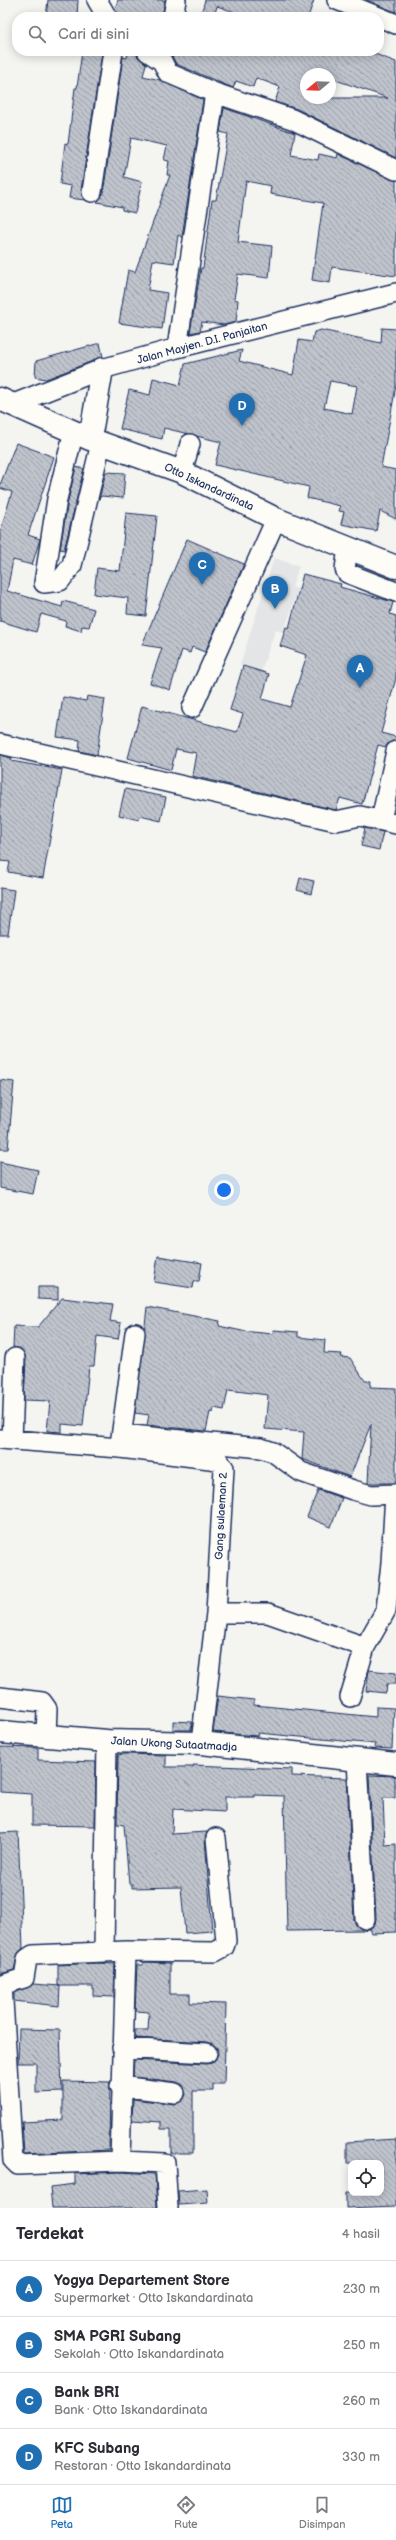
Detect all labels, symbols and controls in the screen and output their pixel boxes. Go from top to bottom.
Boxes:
search box [12,12,384,56]
icon: search [26,23,48,45]
text: Cari di sini [58,25,129,44]
north arrow [300,68,336,104]
street label: Jalan Mayjen. D.I. Panjaitan [135,319,269,367]
pin: D [229,393,255,426]
street label: Otto Iskandardinata [162,461,256,513]
pin: C [189,552,215,585]
pin: B [262,576,288,609]
pin: A [347,655,373,688]
your location [214,1180,234,1200]
street label: Gang sulaeman 2 [212,1471,230,1560]
street label: Jalan Ukong Sutaatmadja [111,1734,237,1754]
map controls [348,2160,384,2196]
button: locate [348,2160,384,2196]
text: Terdekat [16,2224,84,2244]
text: 4 hasil [342,2226,380,2242]
text: Yogya Departement Store [54,2271,230,2290]
text: A [25,2281,33,2297]
text: 230 m [343,2281,380,2297]
text: Supermarket · Otto Iskandardinata [54,2290,253,2306]
text: SMA PGRI Subang [54,2327,181,2346]
text: B [24,2337,34,2353]
text: 250 m [343,2337,380,2353]
text: Sekolah · Otto Iskandardinata [54,2346,224,2362]
text: Bank BRI [54,2383,119,2402]
text: C [24,2393,34,2409]
text: 260 m [342,2393,380,2409]
text: Bank · Otto Iskandardinata [54,2402,208,2418]
text: KFC Subang [54,2439,140,2458]
text: D [24,2449,34,2465]
text: 330 m [342,2449,380,2465]
text: Restoran · Otto Iskandardinata [54,2458,231,2474]
tab: Peta [51,2494,73,2531]
tab: Rute [174,2494,198,2531]
tab: Disimpan [299,2494,345,2531]

